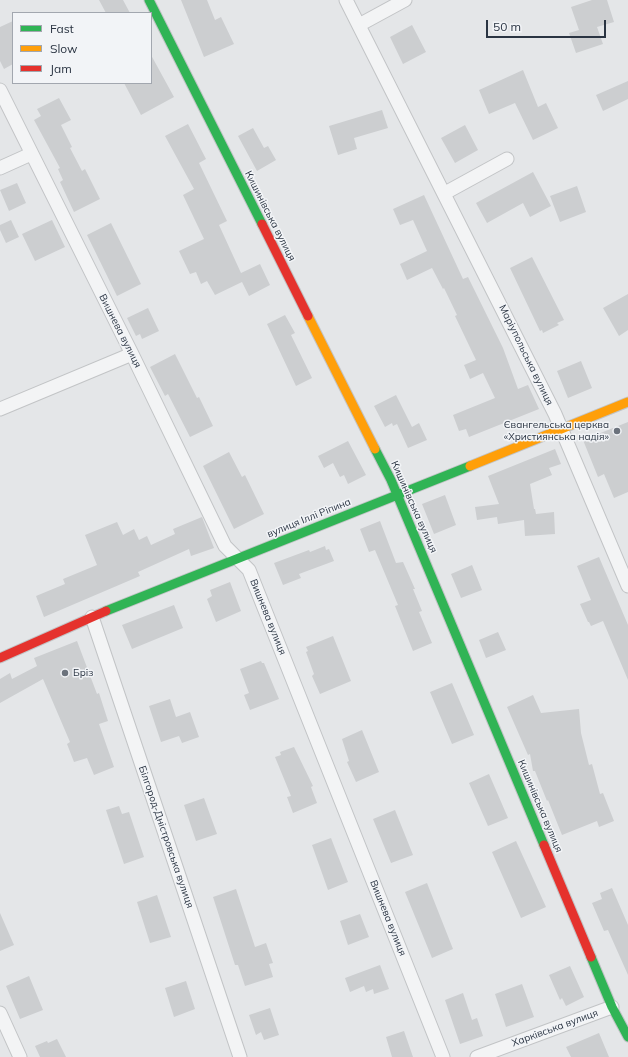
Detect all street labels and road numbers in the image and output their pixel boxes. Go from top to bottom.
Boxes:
street label: Кишинівська вулиця [242,169,298,263]
street label: Вишнева вулиця [96,292,144,370]
street label: Маріупольська вулиця [496,303,556,407]
street label: Кишинівська вулиця [388,459,440,555]
street label: вулиця Іллі Ріпина [265,496,353,540]
street label: Вишнева вулиця [247,577,289,657]
street label: Кишинівська вулиця [515,758,565,854]
street label: Білгород-Дністровська вулиця [136,764,196,910]
street label: Вишнева вулиця [367,878,409,958]
street label: Харківська вулиця [510,1007,600,1049]

